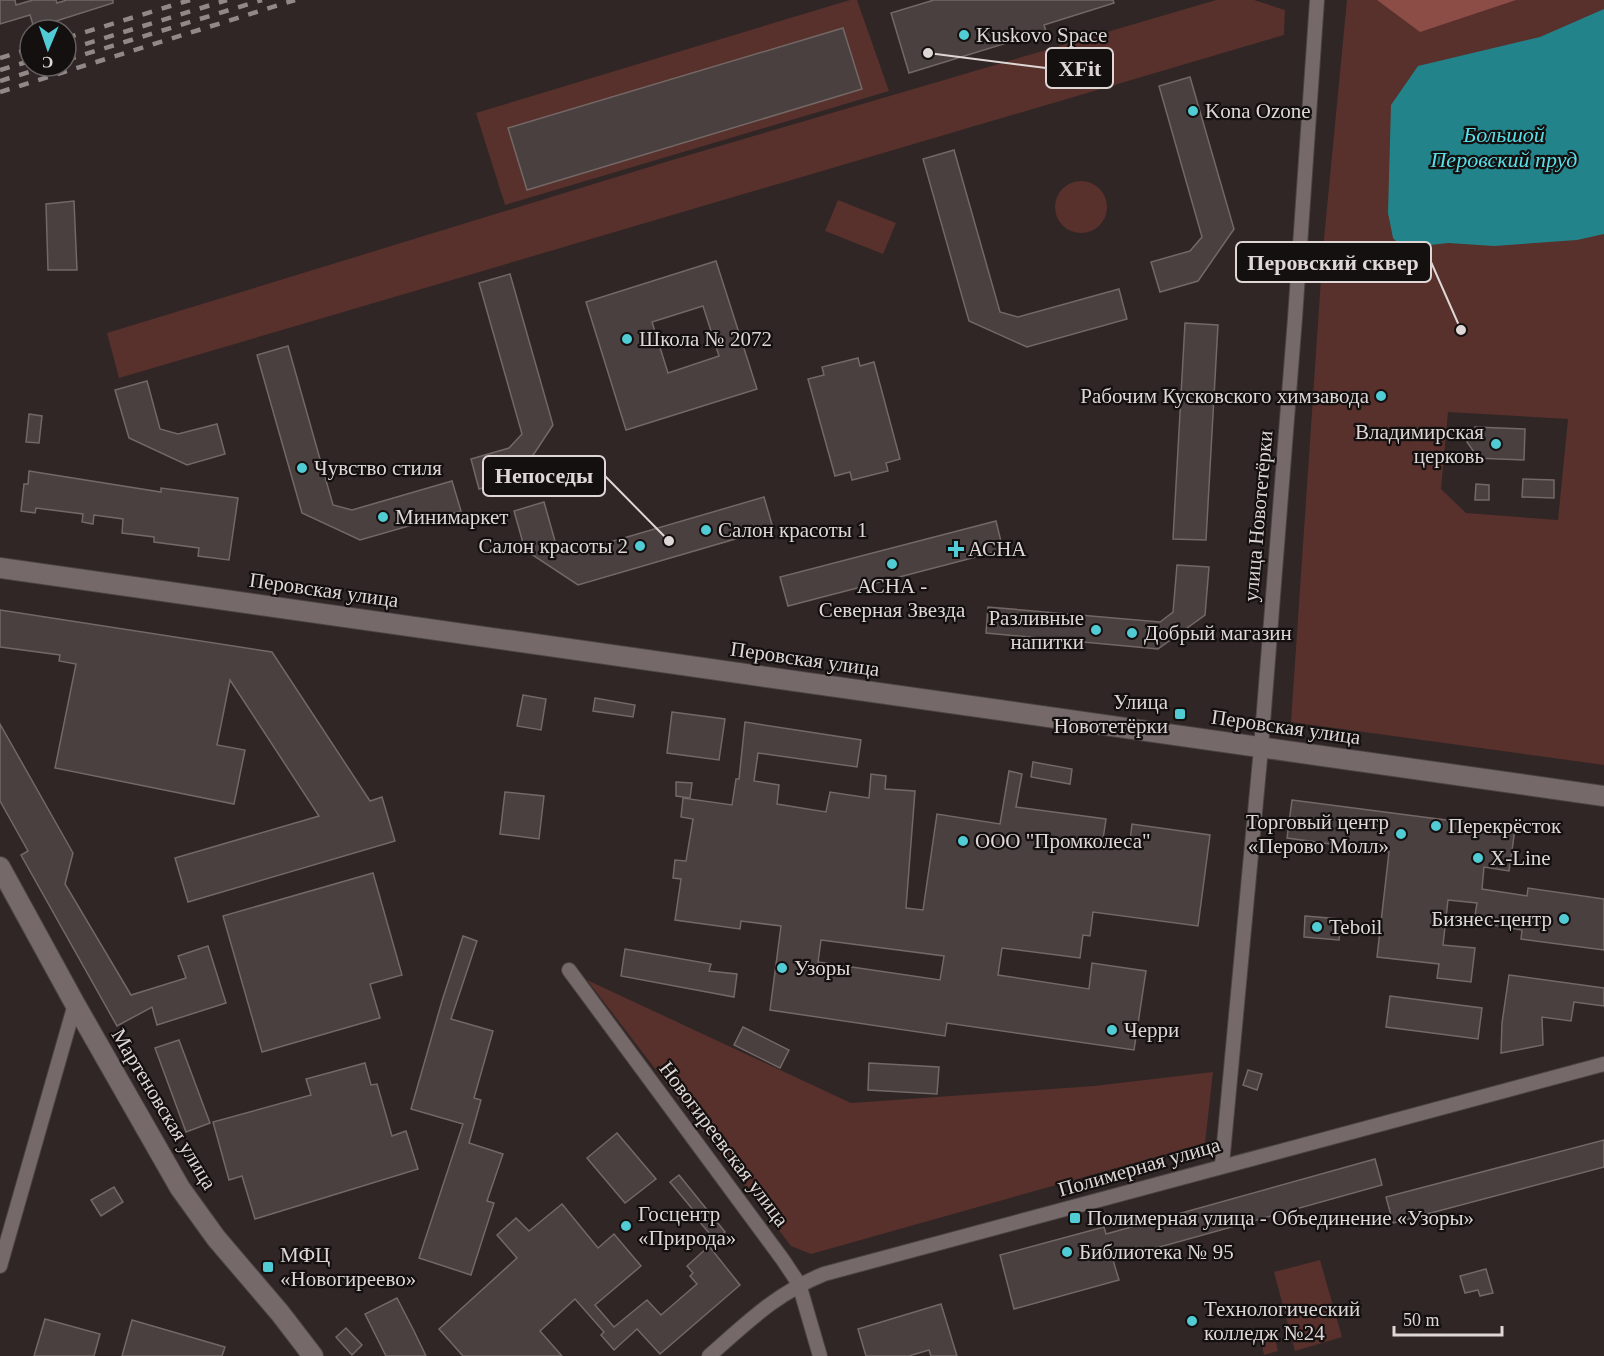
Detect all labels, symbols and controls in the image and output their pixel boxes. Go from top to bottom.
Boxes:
north arrow [18,18,78,78]
place label: Kuskovo Space [976,23,1107,47]
marker: Kuskovo Space [957,28,971,42]
callout: XFit [1046,48,1113,88]
text: С [41,54,54,71]
text: XFit [1059,56,1102,81]
place label: Kona Ozone [1205,99,1311,123]
marker: Kona Ozone [1186,104,1200,118]
water label: Большой Перовский пруд [1429,122,1578,172]
callout: Перовский сквер [1236,242,1431,282]
text: Перовский сквер [1247,250,1419,275]
place label: Школа № 2072 [639,327,772,351]
marker: Школа № 2072 [620,332,634,346]
place label: Рабочим Кусковского химзавода [1080,384,1370,408]
marker: Рабочим Кусковского химзавода [1374,389,1388,403]
place label: Владимирская церковь [1355,420,1484,468]
street label: улица Новотетёрки [1239,429,1277,603]
marker: Владимирская церковь [1489,437,1503,451]
place label: Чувство стиля [314,456,442,480]
callout: Непоседы [483,456,605,496]
marker: Чувство стиля [295,461,309,475]
text: Непоседы [495,463,593,488]
place label: Минимаркет [395,505,509,529]
marker: Минимаркет [376,510,390,524]
place label: Салон красоты 1 [718,518,868,542]
marker: Салон красоты 1 [699,523,713,537]
place label: Салон красоты 2 [478,534,628,558]
place label: АСНА [968,537,1027,561]
marker: Салон красоты 2 [633,539,647,553]
marker: АСНА [949,542,963,556]
marker: АСНА - Северная Звезда [885,557,899,571]
street label: Перовская улица [248,568,401,612]
place label: АСНА - Северная Звезда [819,574,966,622]
place label: Разливные напитки [988,606,1084,654]
place label: Добрый магазин [1144,621,1292,645]
marker: Разливные напитки [1089,623,1103,637]
marker: Добрый магазин [1125,626,1139,640]
street label: Перовская улица [729,637,882,681]
place label: Улица Новотетёрки [1053,690,1169,738]
street label: Перовская улица [1210,705,1363,749]
marker: Улица Новотетёрки [1173,707,1187,721]
place label: Торговый центр «Перово Молл» [1246,810,1389,858]
place label: Перекрёсток [1448,814,1562,838]
marker: Перекрёсток [1429,819,1443,833]
marker: Торговый центр «Перово Молл» [1394,827,1408,841]
place label: ООО "Промколеса" [975,829,1151,853]
marker: ООО "Промколеса" [956,834,970,848]
place label: X-Line [1490,846,1551,870]
marker: X-Line [1471,851,1485,865]
place label: Бизнес-центр [1431,907,1552,931]
marker: Бизнес-центр [1557,912,1571,926]
place label: Teboil [1329,915,1383,939]
marker: Teboil [1310,920,1324,934]
place label: Узоры [794,956,850,980]
marker: Узоры [775,961,789,975]
place label: Черри [1124,1018,1179,1042]
marker: Черри [1105,1023,1119,1037]
street label: Мартеновская улица [106,1024,222,1194]
street label: Новогиреевская улица [654,1057,794,1232]
street label: Полимерная улица [1055,1132,1223,1202]
place label: Госцентр «Природа» [638,1202,736,1250]
place label: Полимерная улица - Объединение «Узоры» [1087,1206,1474,1230]
marker: Полимерная улица - Объединение «Узоры» [1068,1211,1082,1225]
marker: Госцентр «Природа» [619,1219,633,1233]
place label: Библиотека № 95 [1079,1240,1234,1264]
place label: МФЦ «Новогиреево» [280,1243,416,1291]
marker: Библиотека № 95 [1060,1245,1074,1259]
marker: МФЦ «Новогиреево» [261,1260,275,1274]
place label: Технологический колледж №24 [1204,1297,1360,1345]
scale bar [1394,1299,1502,1337]
text: 50 m [1403,1310,1440,1330]
marker: Технологический колледж №24 [1185,1314,1199,1328]

